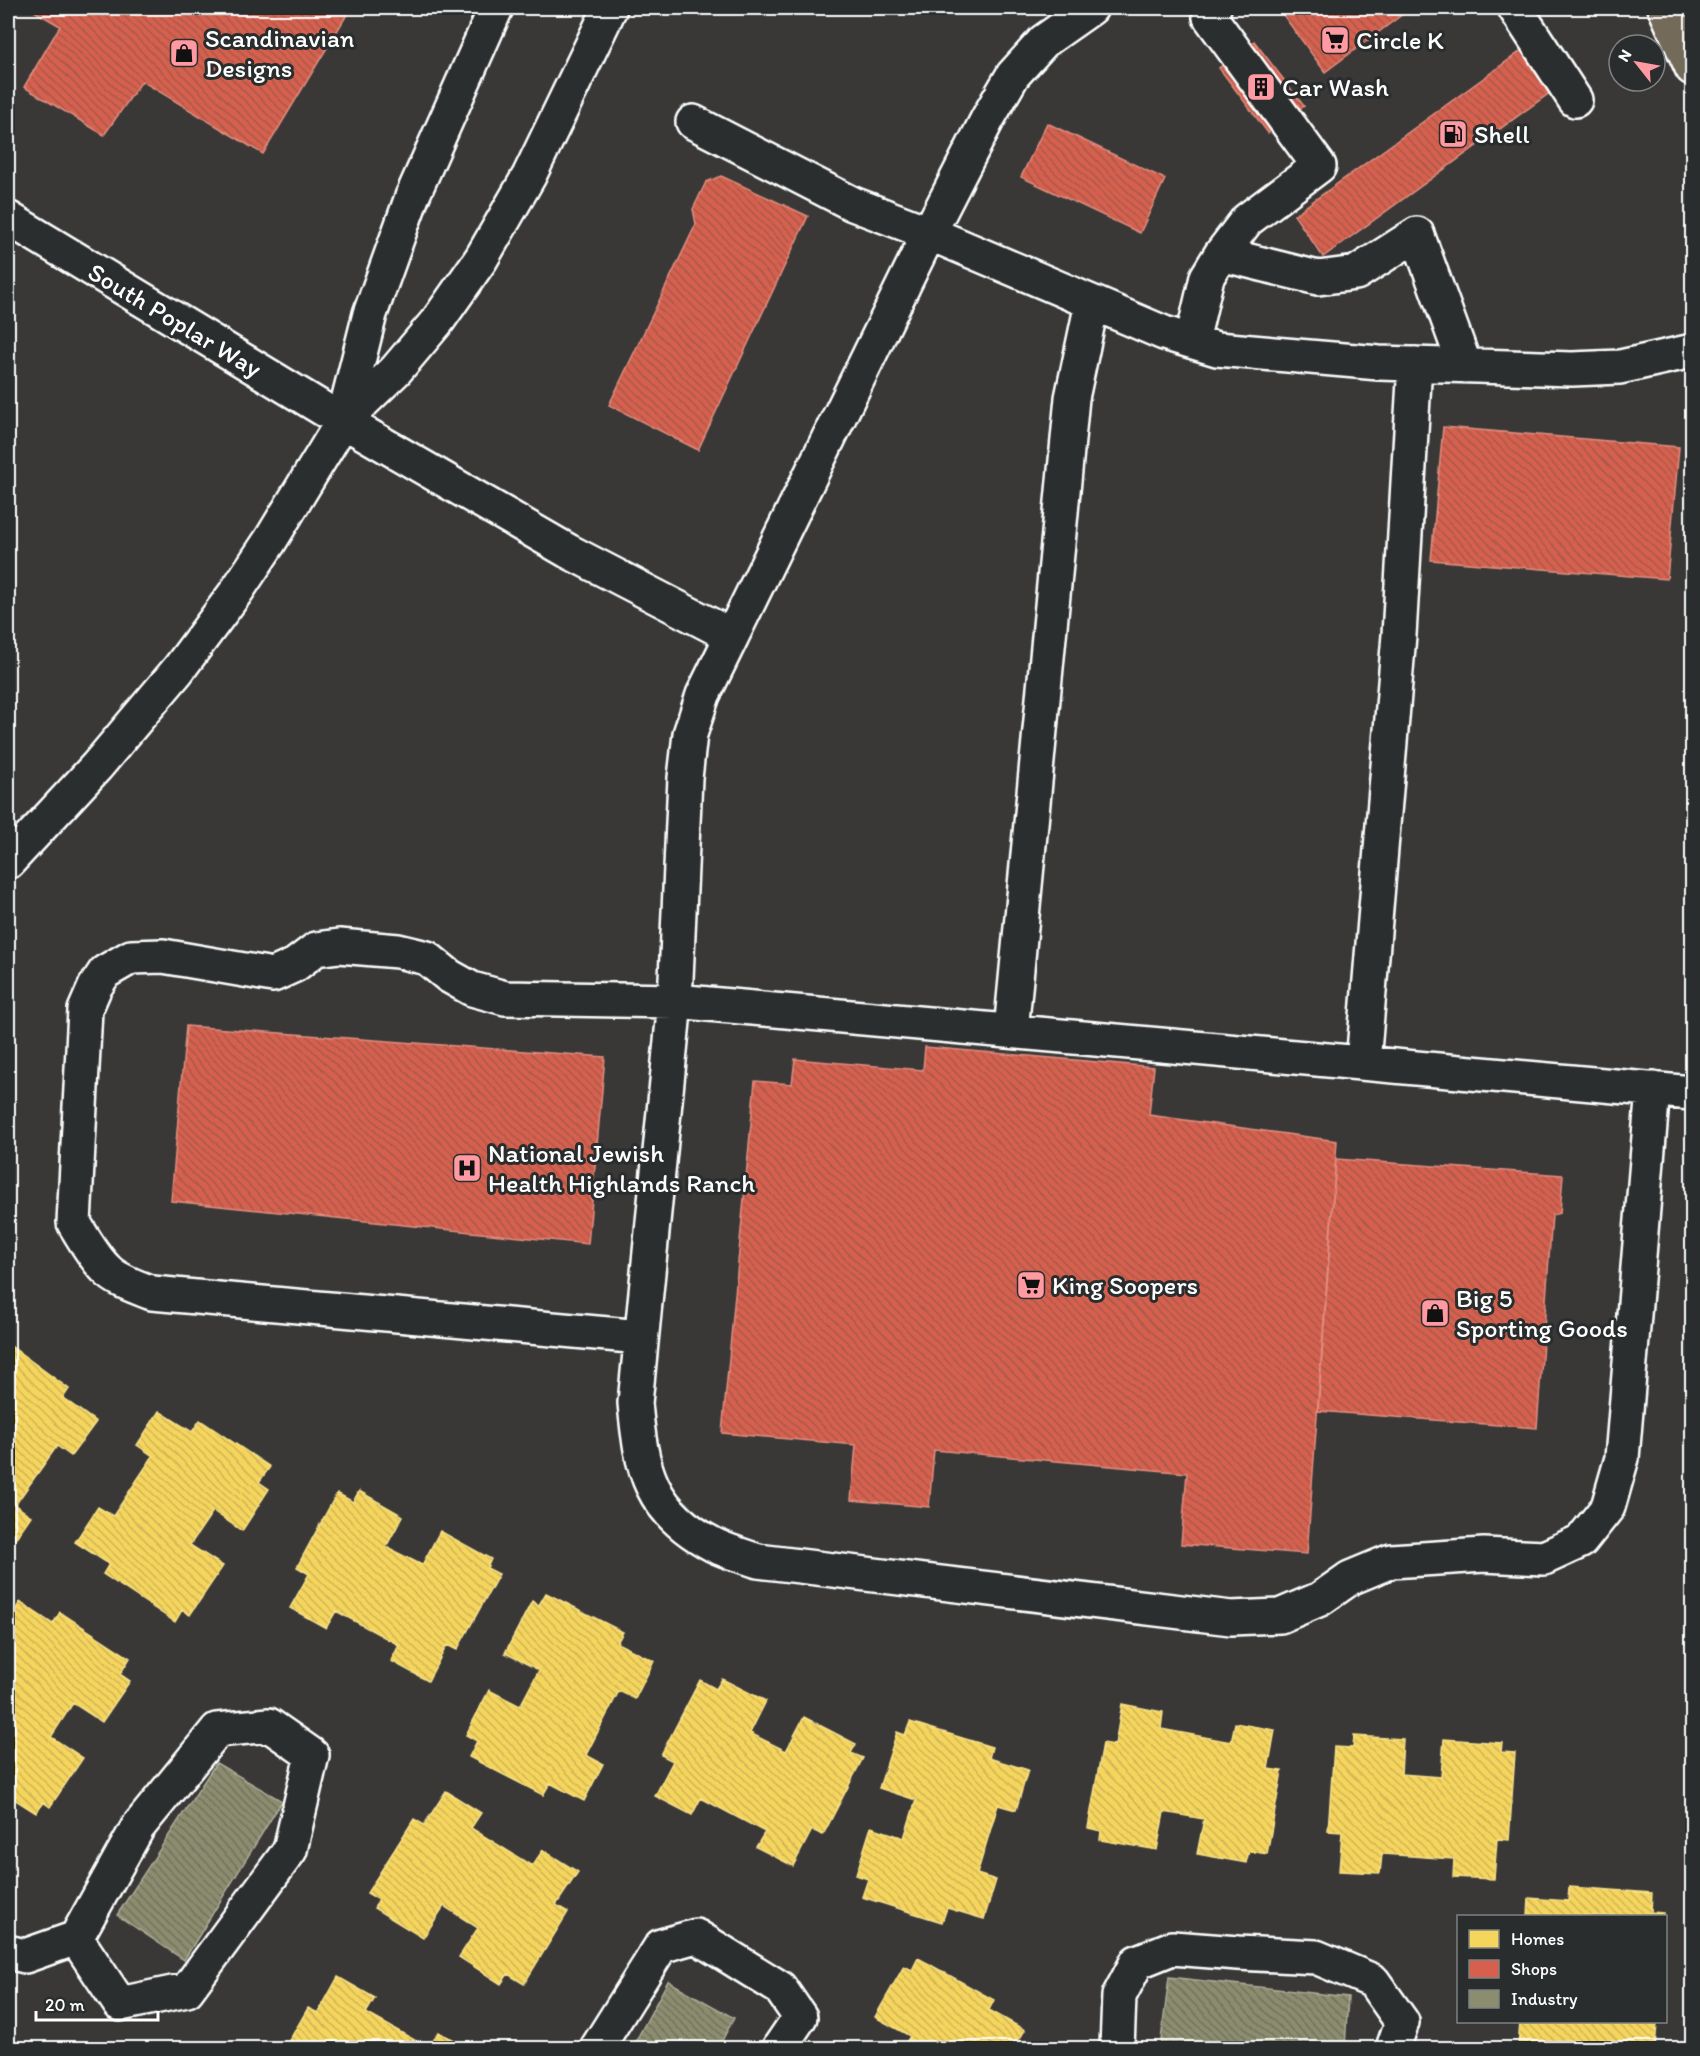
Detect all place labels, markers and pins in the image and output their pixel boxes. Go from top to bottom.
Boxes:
place label: Scandinavian Designs [205,22,355,84]
supermarket icon: Circle K [1319,24,1351,56]
place label: Circle K [1356,24,1444,56]
shop icon: Scandinavian Designs [168,37,200,69]
building icon: Car Wash [1245,71,1277,103]
place label: Car Wash [1282,71,1389,103]
fuel station icon: Shell [1437,118,1469,150]
place label: Shell [1474,118,1530,150]
place label: National Jewish Health Highlands Ranch [488,1137,755,1199]
hospital icon: National Jewish Health Highlands Ranch [451,1152,483,1184]
supermarket icon: King Soopers [1015,1269,1047,1301]
place label: King Soopers [1052,1269,1198,1301]
place label: Big 5 Sporting Goods [1456,1282,1628,1344]
shop icon: Big 5 Sporting Goods [1419,1297,1451,1329]

